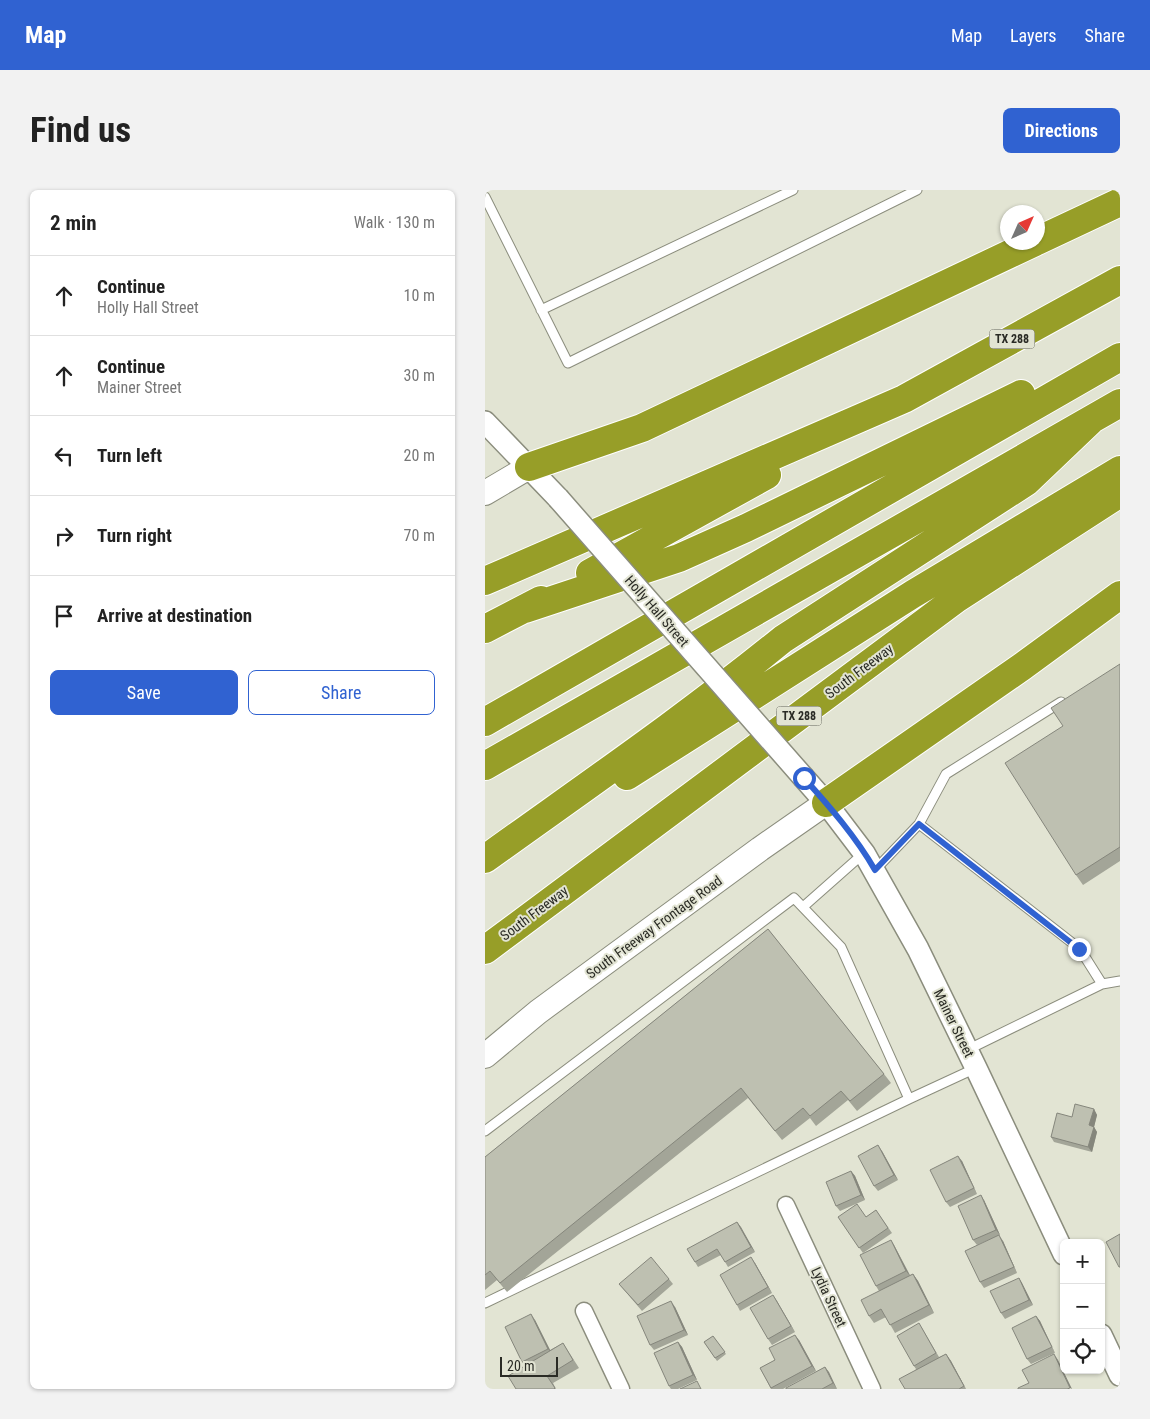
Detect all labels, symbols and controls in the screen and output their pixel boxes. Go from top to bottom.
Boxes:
text: Map [25,21,66,49]
text: Map [951,25,982,46]
text: Layers [1010,25,1057,46]
text: Share [1085,25,1125,46]
button: Directions [1003,108,1120,153]
text: Find us [30,110,131,151]
north arrow [1000,205,1045,250]
text: 2 min [50,211,97,235]
text: Walk · 130 m [354,213,435,232]
text: Continue [97,275,165,298]
icon: ahead [50,282,78,310]
text: 10 m [403,286,435,305]
text: Holly Hall Street [97,298,199,317]
road number: TX 288 [989,330,1035,348]
text: Continue [97,355,165,378]
icon: ahead [50,362,78,390]
text: 30 m [403,366,435,385]
text: Mainer Street [97,378,182,397]
icon: left [50,442,78,470]
text: Turn left [97,444,162,467]
text: 20 m [403,446,435,465]
icon: right [50,522,78,550]
text: Turn right [97,524,172,547]
text: 70 m [403,526,435,545]
street label: Holly Hall Street [622,572,692,650]
icon: arrive [50,602,78,630]
text: Arrive at destination [97,604,252,627]
street label: South Freeway [822,640,896,702]
button: Save [50,670,238,715]
button: Share [248,670,435,715]
road number: TX 288 [777,706,821,726]
route start [793,767,816,790]
street label: South Freeway Frontage Road [583,872,725,982]
street label: South Freeway [497,882,571,944]
route end [1068,938,1091,961]
street label: Mainer Street [931,986,977,1060]
map controls [1060,1239,1105,1374]
button: + [1060,1239,1105,1284]
street label: Lydia Street [808,1264,850,1330]
button: − [1060,1284,1105,1329]
button: locate [1060,1329,1105,1374]
scale bar [500,1354,557,1377]
text: 20 m [507,1358,535,1374]

